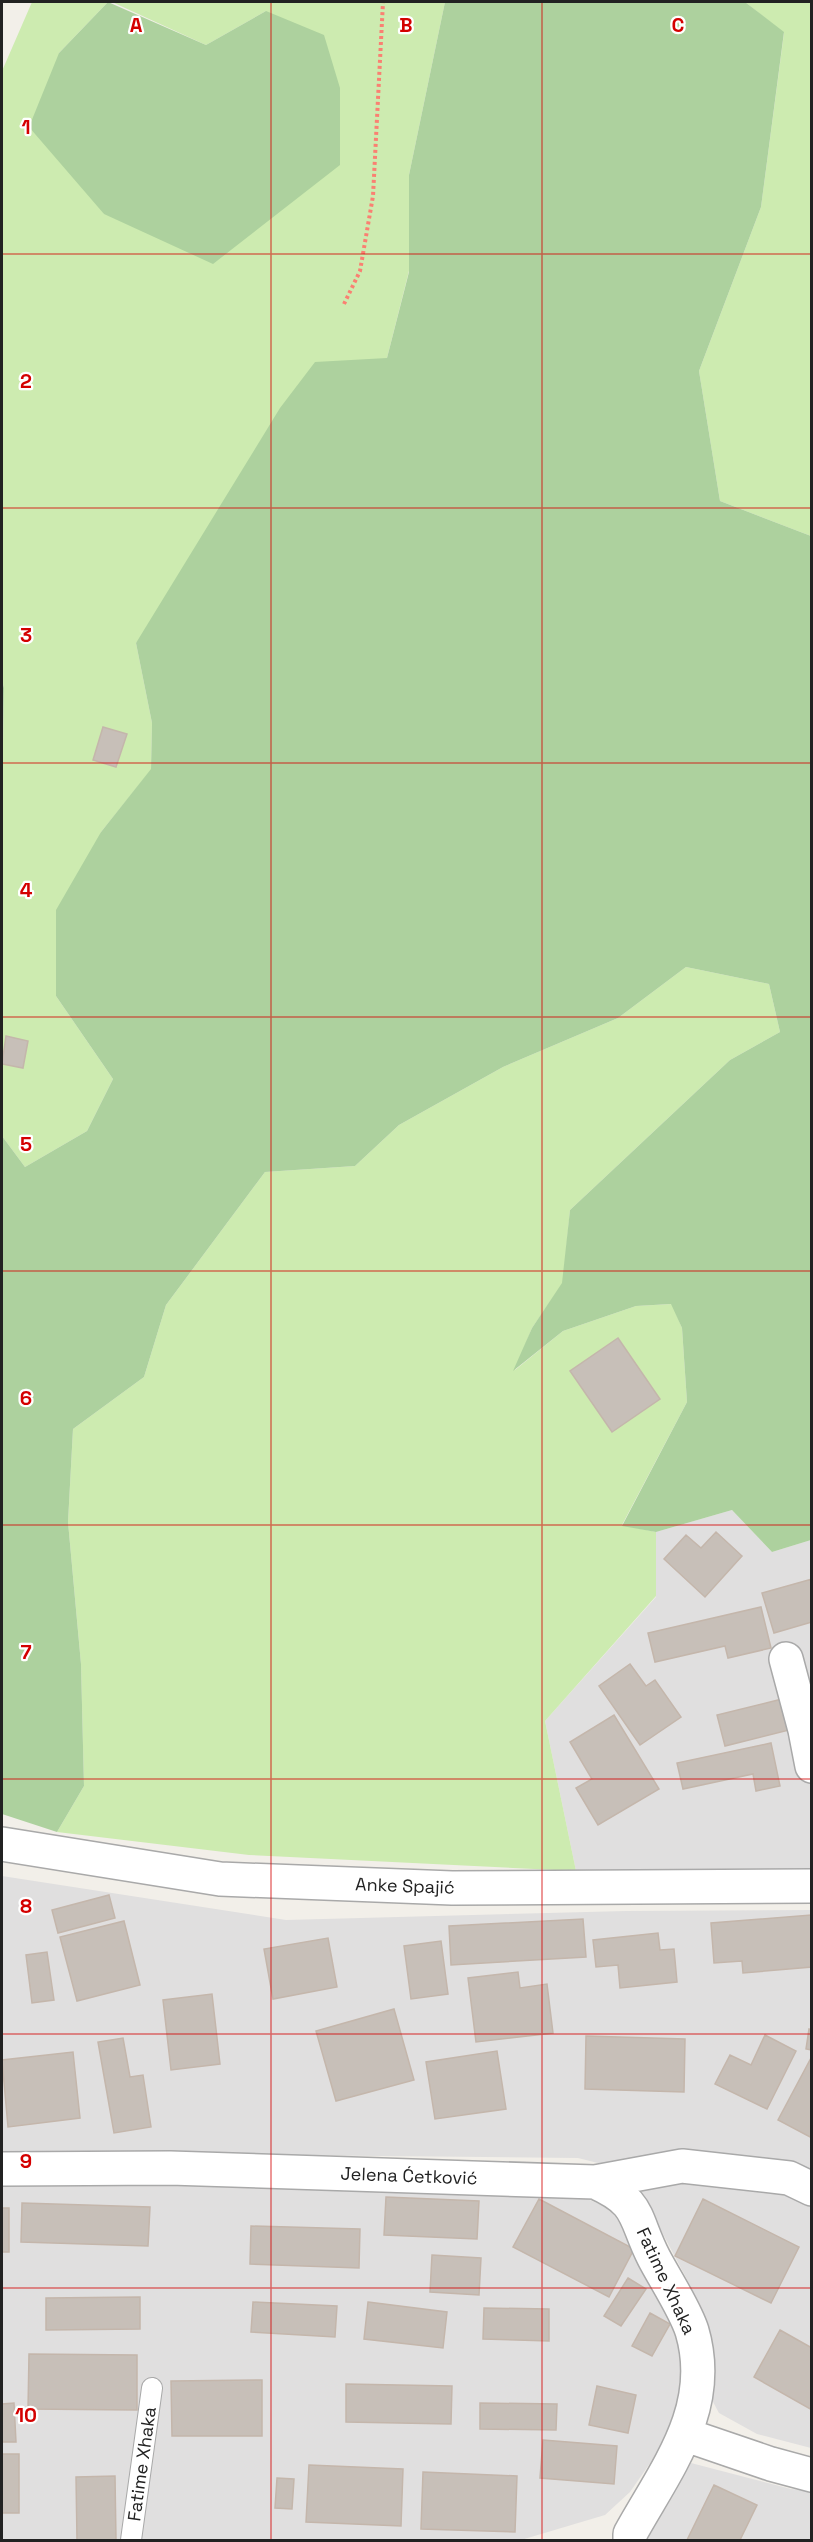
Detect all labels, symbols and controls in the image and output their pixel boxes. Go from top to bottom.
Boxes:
text: A [130,12,143,38]
text: B [399,12,413,38]
text: C [672,12,685,38]
text: 1 [21,114,31,140]
text: 2 [20,368,32,394]
text: 3 [20,622,32,648]
text: 4 [20,877,33,903]
text: 5 [20,1131,32,1157]
text: 6 [20,1385,32,1411]
text: 7 [20,1639,32,1665]
street label: Anke Spajić [355,1872,455,1899]
text: 8 [20,1893,32,1919]
text: 9 [20,2148,32,2174]
street label: Jelena Ćetković [340,2162,478,2189]
street label: Fatime Xhaka [632,2224,701,2338]
text: 10 [15,2402,37,2428]
street label: Fatime Xhaka [122,2405,161,2523]

